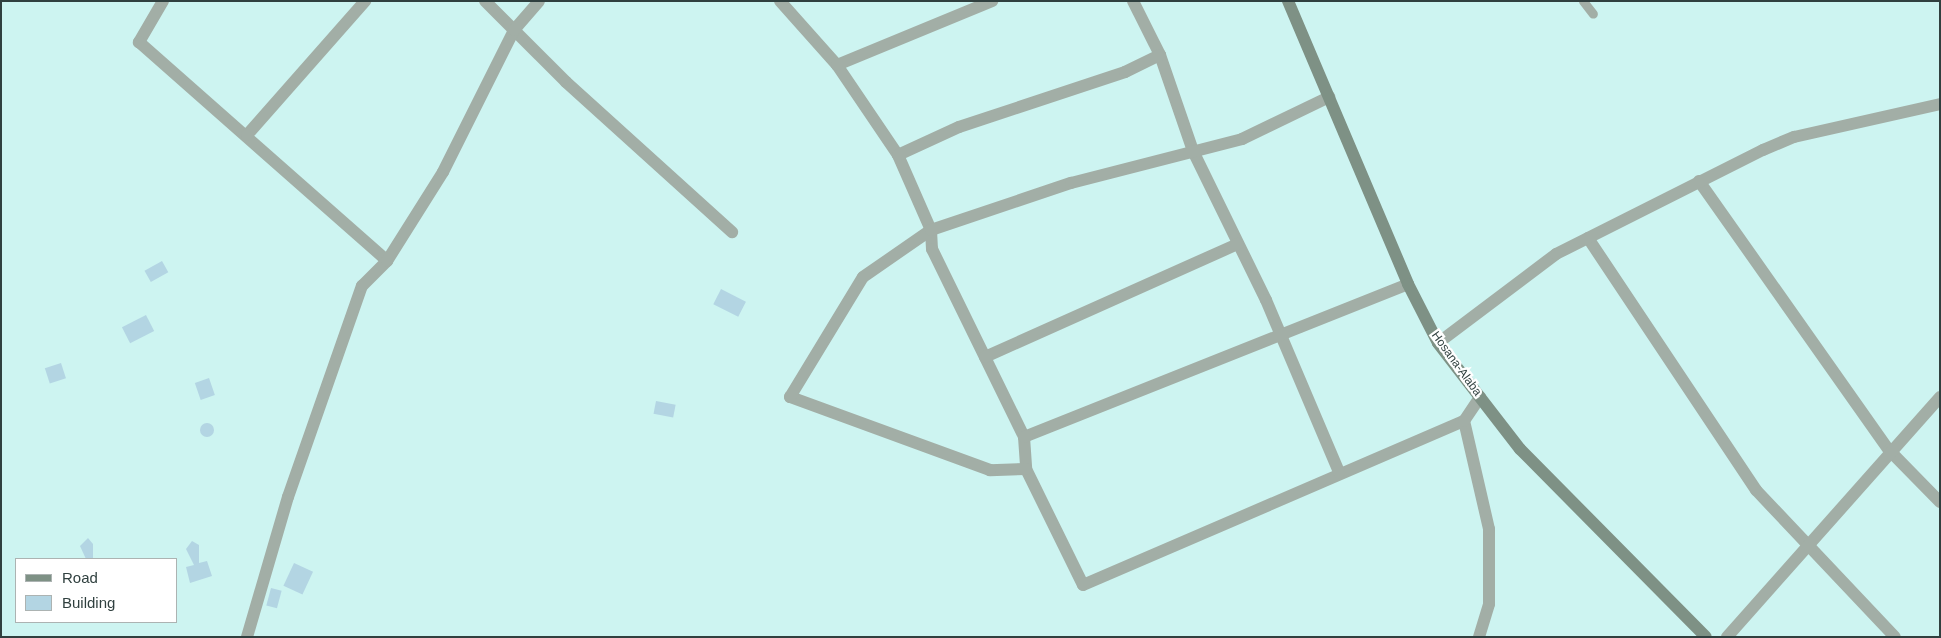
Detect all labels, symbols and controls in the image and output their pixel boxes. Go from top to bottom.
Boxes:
street label: Hosana-Alaba [1428,329,1484,399]
legend [15,558,178,623]
text: Road [62,569,98,586]
text: Building [62,594,115,611]

